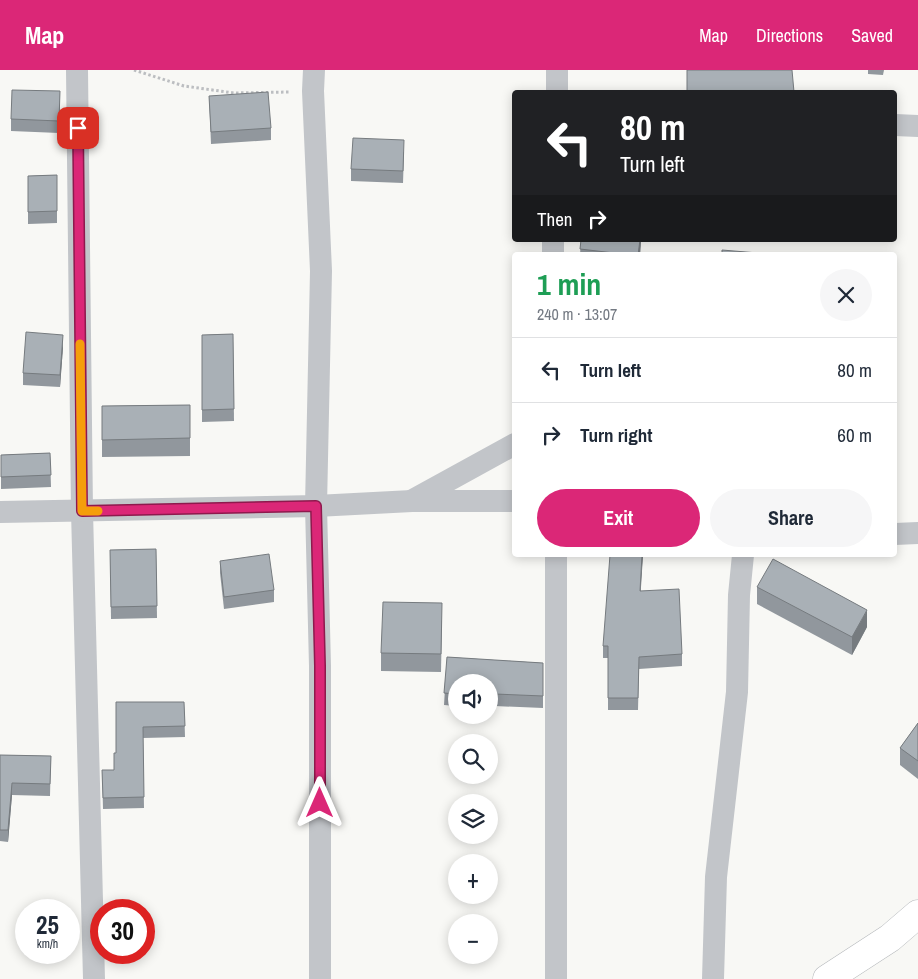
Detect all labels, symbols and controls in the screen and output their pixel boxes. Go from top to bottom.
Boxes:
text: Map [25,19,64,51]
text: Map [699,23,728,48]
text: Directions [756,23,823,48]
text: Saved [851,23,893,48]
text: 80 m [620,104,685,151]
pin [57,107,99,149]
icon: left [537,110,602,175]
icon: arrive [64,114,92,142]
text: Turn left [620,149,685,179]
icon: right [583,205,611,233]
text: Then [537,206,573,232]
text: 1 min [537,264,601,304]
button: close [820,269,872,321]
text: 240 m · 13:07 [537,303,617,325]
icon: left [537,356,565,384]
text: Turn left [580,357,641,383]
text: 80 m [837,357,872,383]
icon: right [537,421,565,449]
text: Turn right [580,422,652,448]
text: 60 m [837,422,872,448]
button: Exit [537,489,700,547]
button: Share [710,489,872,547]
map controls [448,674,498,964]
button: sound [448,674,498,724]
button: search [448,734,498,784]
position arrow [293,776,345,828]
button: layers [448,794,498,844]
button: + [448,854,498,904]
speed limit sign: 30 [90,899,155,964]
text: 25 [36,908,59,942]
button: − [448,914,498,964]
text: km/h [37,936,58,952]

